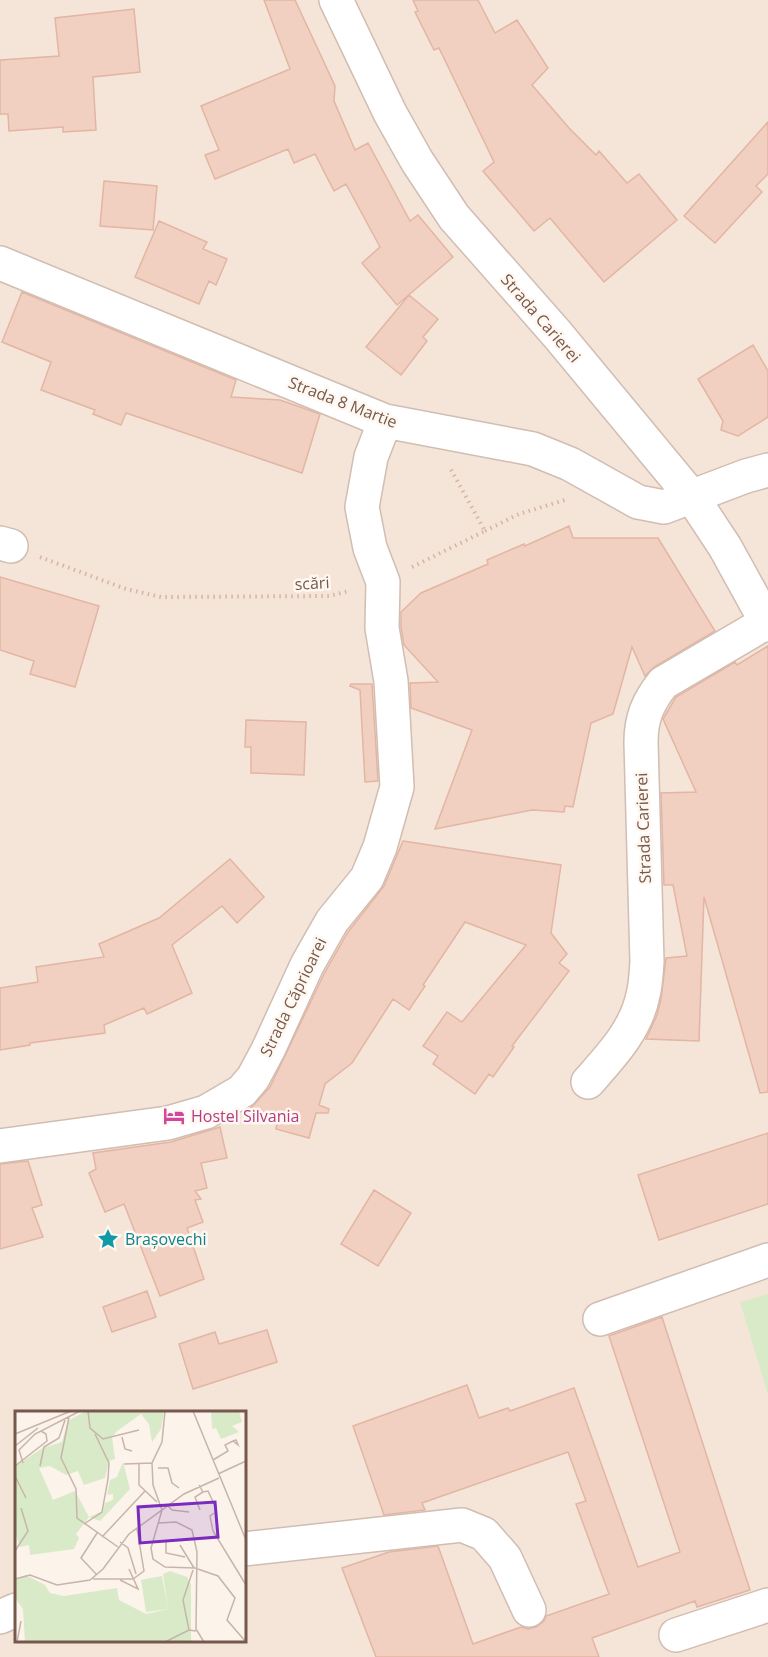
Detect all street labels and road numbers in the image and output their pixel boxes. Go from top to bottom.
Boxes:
street label: Strada Carierei [496,269,586,367]
street label: Strada 8 Martie [286,371,400,433]
street label: scări [294,571,330,595]
street label: Strada Carierei [630,772,656,884]
street label: Strada Căprioarei [255,934,331,1060]

